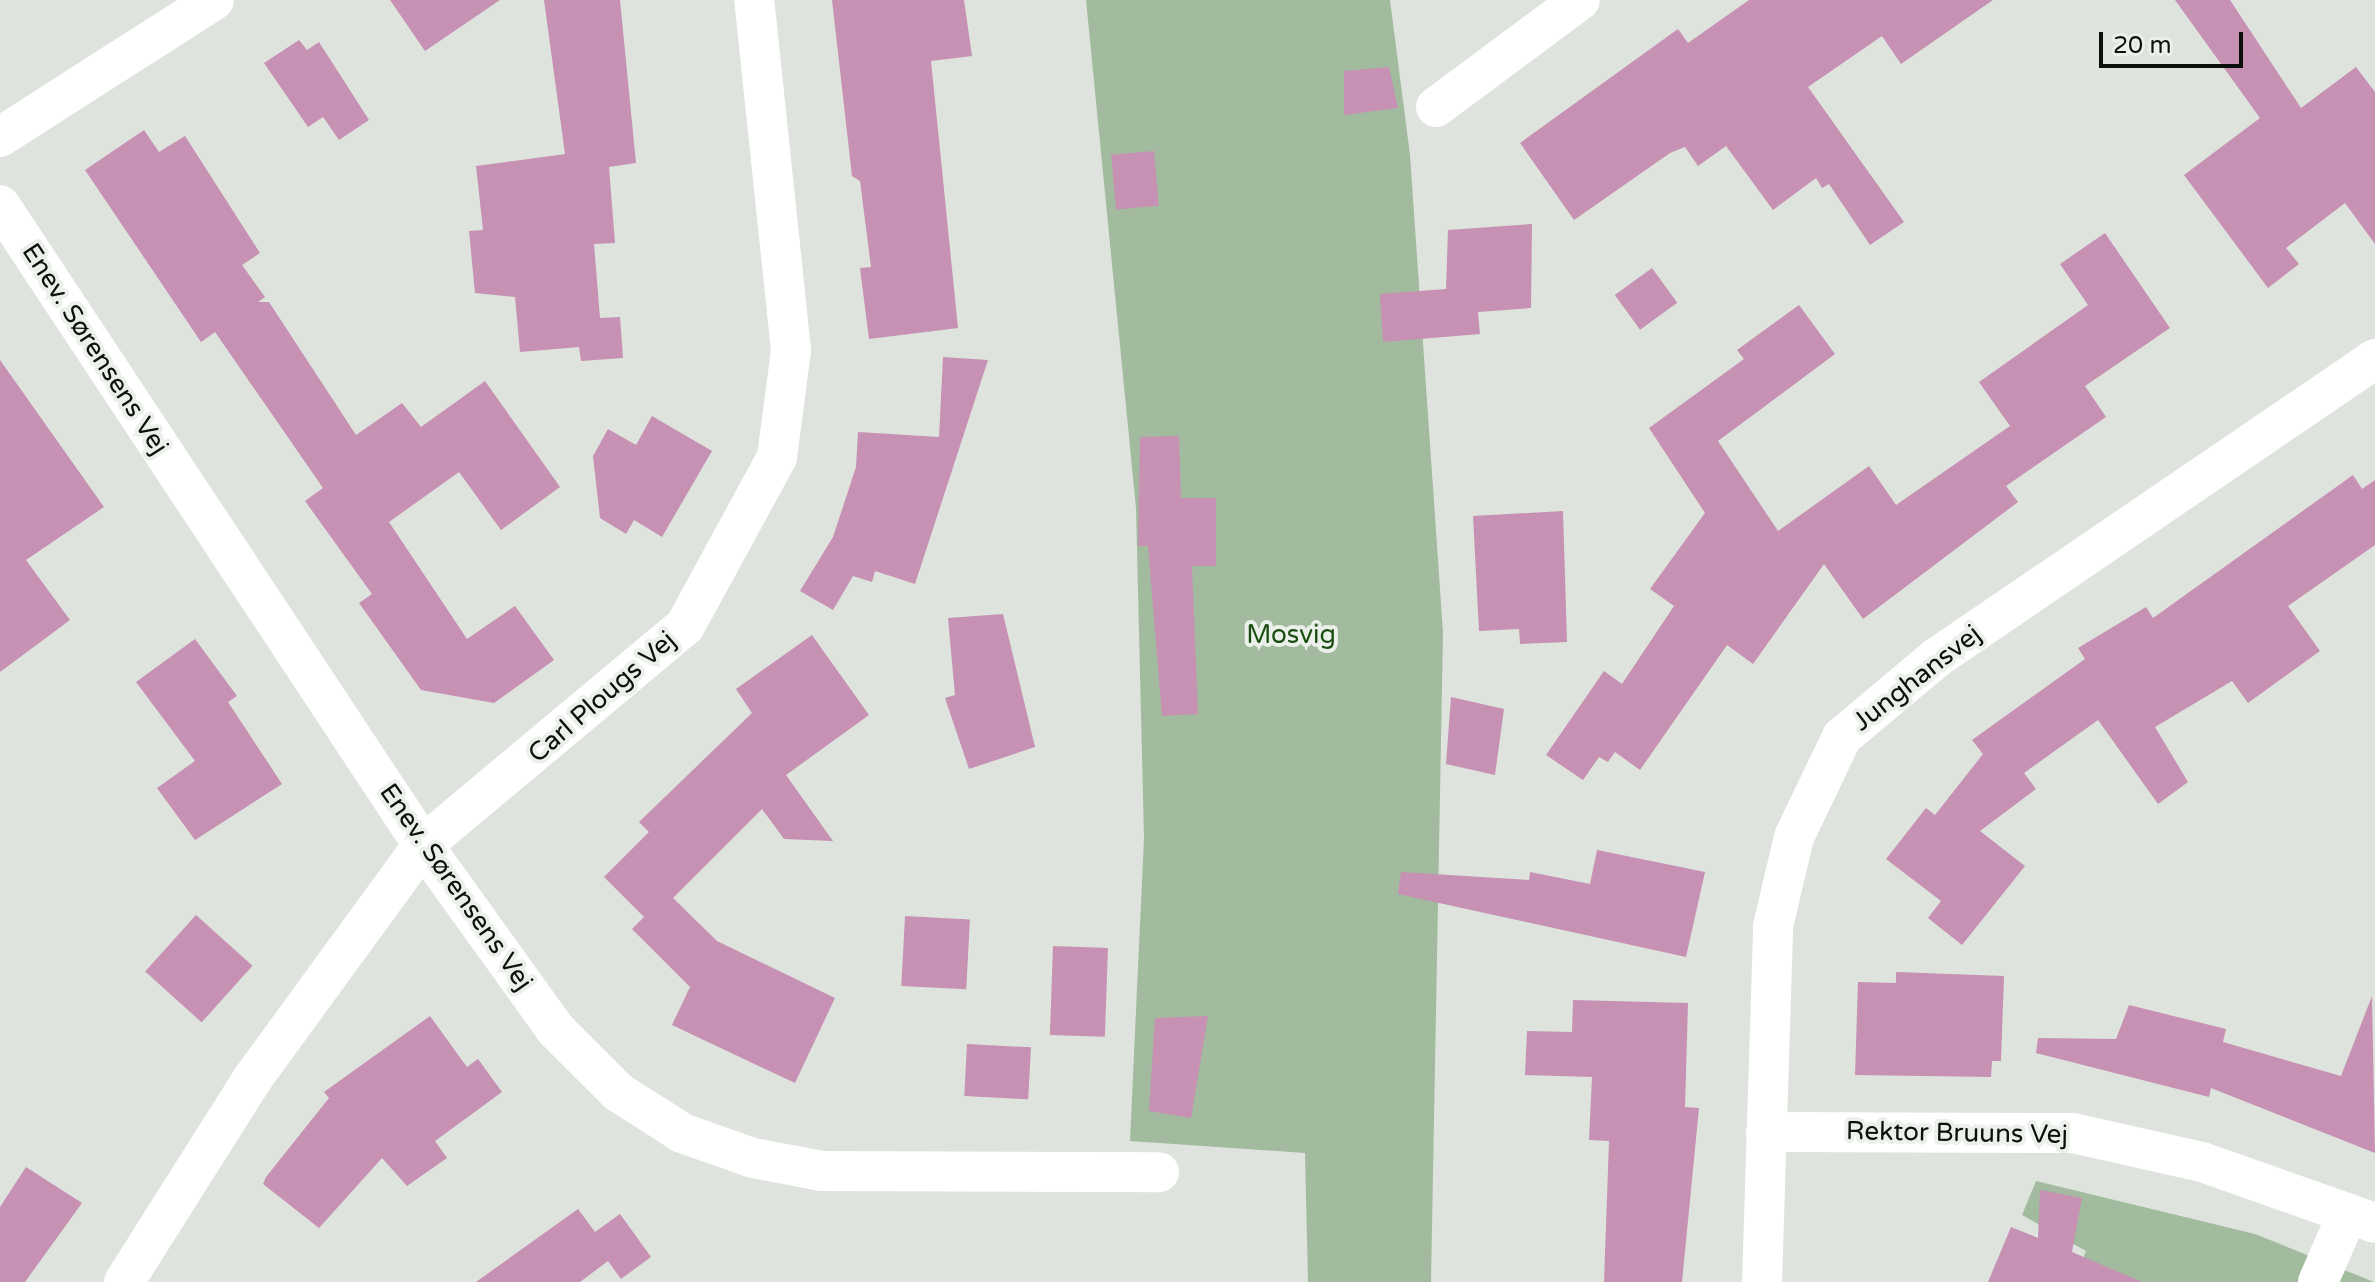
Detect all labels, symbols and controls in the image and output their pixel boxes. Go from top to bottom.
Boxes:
scale bar [2103,16,2247,66]
text: 20 m [2113,31,2171,60]
street label: Enev. Sørensens Vej [15,238,175,460]
street label: Junghansvej [1847,618,1987,738]
park label: Mosvig [1246,619,1336,651]
street label: Carl Plougs Vej [522,625,682,769]
street label: Enev. Sørensens Vej [373,778,539,996]
street label: Rektor Bruuns Vej [1846,1115,2068,1151]

